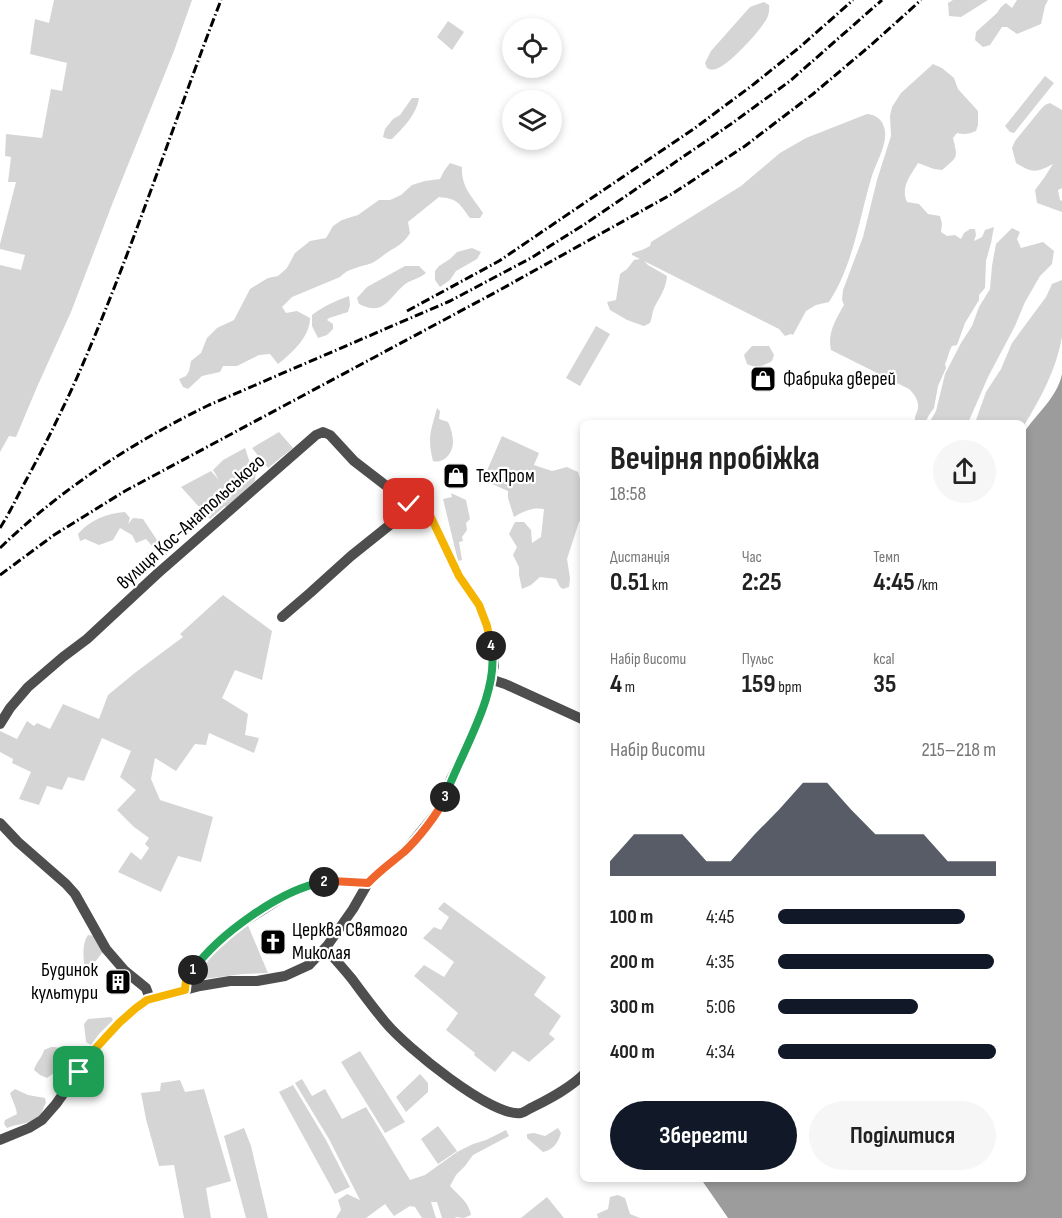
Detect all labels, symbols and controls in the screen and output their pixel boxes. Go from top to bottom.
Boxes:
map controls [502,18,562,150]
button: locate [502,18,562,78]
button: layers [502,90,562,150]
shop icon: Фабрика дверей [748,364,778,394]
place label: Фабрика дверей [783,367,896,391]
text: Вечірня пробіжка [610,439,820,479]
button: share [933,440,996,503]
street label: вулиця Кос-Анатольського [112,449,270,595]
shop icon: ТехПром [441,461,471,491]
place label: ТехПром [476,464,535,488]
pin [383,478,434,529]
text: 18:58 [610,482,646,506]
icon: check [392,487,425,520]
text: Дистанція [610,548,670,567]
text: Час [742,548,762,567]
text: Темп [873,548,900,567]
text: 0.51 [610,567,649,598]
text: 2:25 [742,567,782,598]
text: 4:45 [873,567,915,598]
text: km [649,576,668,595]
text: /km [915,576,938,595]
pin: 4 [476,631,506,661]
text: 4 [487,636,495,655]
text: Набір висоти [610,650,686,669]
text: Пульс [742,650,774,669]
text: kcal [873,650,895,669]
text: 4 [610,669,622,700]
text: 159 [742,669,776,700]
text: 35 [873,669,896,700]
text: m [622,678,635,697]
text: bpm [776,678,802,697]
text: Набір висоти [610,738,705,762]
text: 215–218 m [921,738,996,762]
pin: 3 [430,782,460,812]
text: 3 [441,787,449,806]
pin: 2 [309,867,339,897]
text: 2 [320,872,328,891]
text: 100 m [610,905,653,929]
text: 4:45 [706,905,735,929]
place label: Церква Святого Миколая [292,918,408,965]
church icon: Церква Святого Миколая [258,927,288,957]
text: 200 m [610,950,654,974]
text: 4:35 [706,950,735,974]
pin: 1 [178,955,208,985]
place label: Будинок культури [31,958,98,1005]
text: 1 [190,960,196,979]
building icon: Будинок культури [103,967,133,997]
text: 300 m [610,995,654,1019]
text: 5:06 [706,995,735,1019]
text: 400 m [610,1040,655,1064]
text: 4:34 [706,1040,735,1064]
pin [53,1046,104,1097]
icon: arrive [62,1055,95,1088]
button: Зберегти [610,1101,797,1170]
button: Поділитися [809,1101,996,1170]

